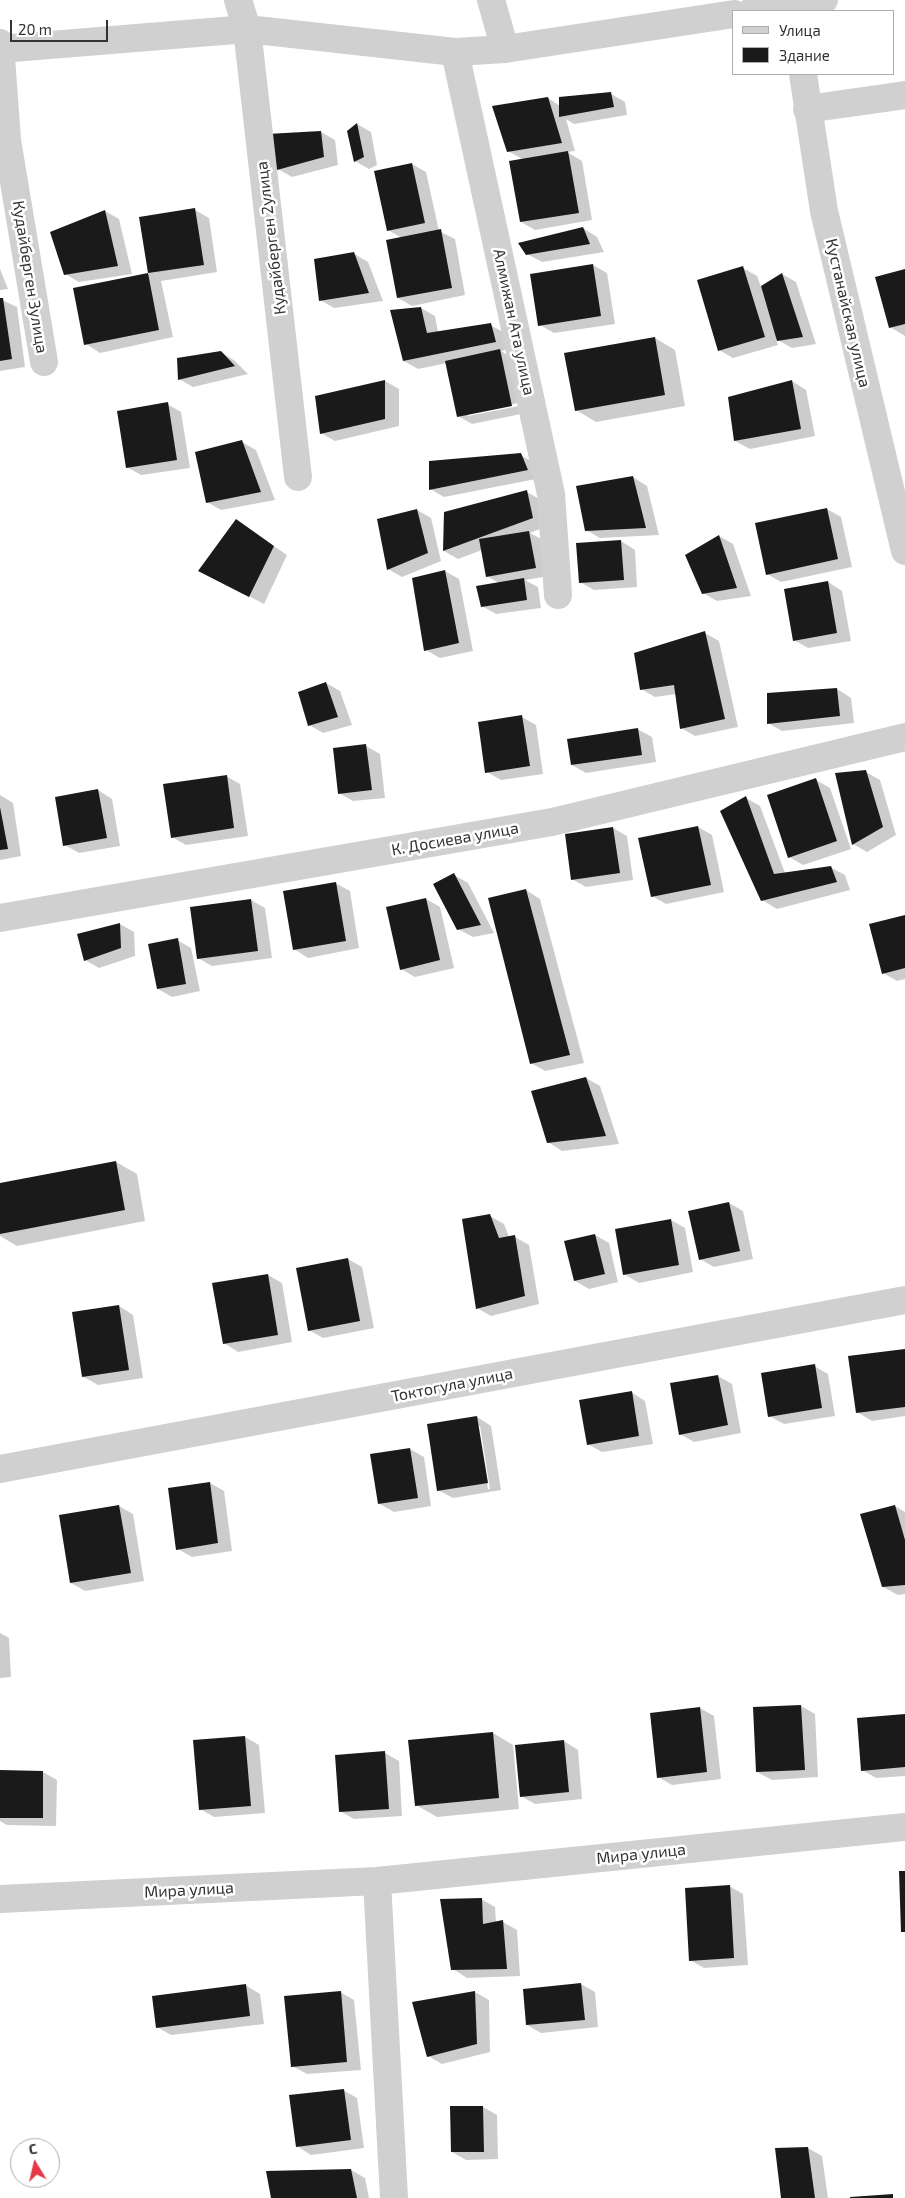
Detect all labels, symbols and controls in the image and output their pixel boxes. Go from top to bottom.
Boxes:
scale bar [12,10,110,42]
legend [732,10,895,75]
text: 20 m [18,20,52,38]
text: Улица [779,21,821,39]
text: Здание [779,46,830,64]
street label: Кудайберген 2улица [252,160,290,316]
street label: Кудайберген 3улица [8,199,52,355]
street label: Кустанайская улица [822,237,874,389]
street label: Алмижан Ата улица [489,247,539,397]
street label: К. Досиева улица [390,818,520,860]
street label: Токтогула улица [390,1364,514,1406]
street label: Мира улица [595,1840,687,1868]
street label: Мира улица [144,1878,234,1902]
north arrow [10,2138,60,2188]
text: С [27,2140,38,2158]

